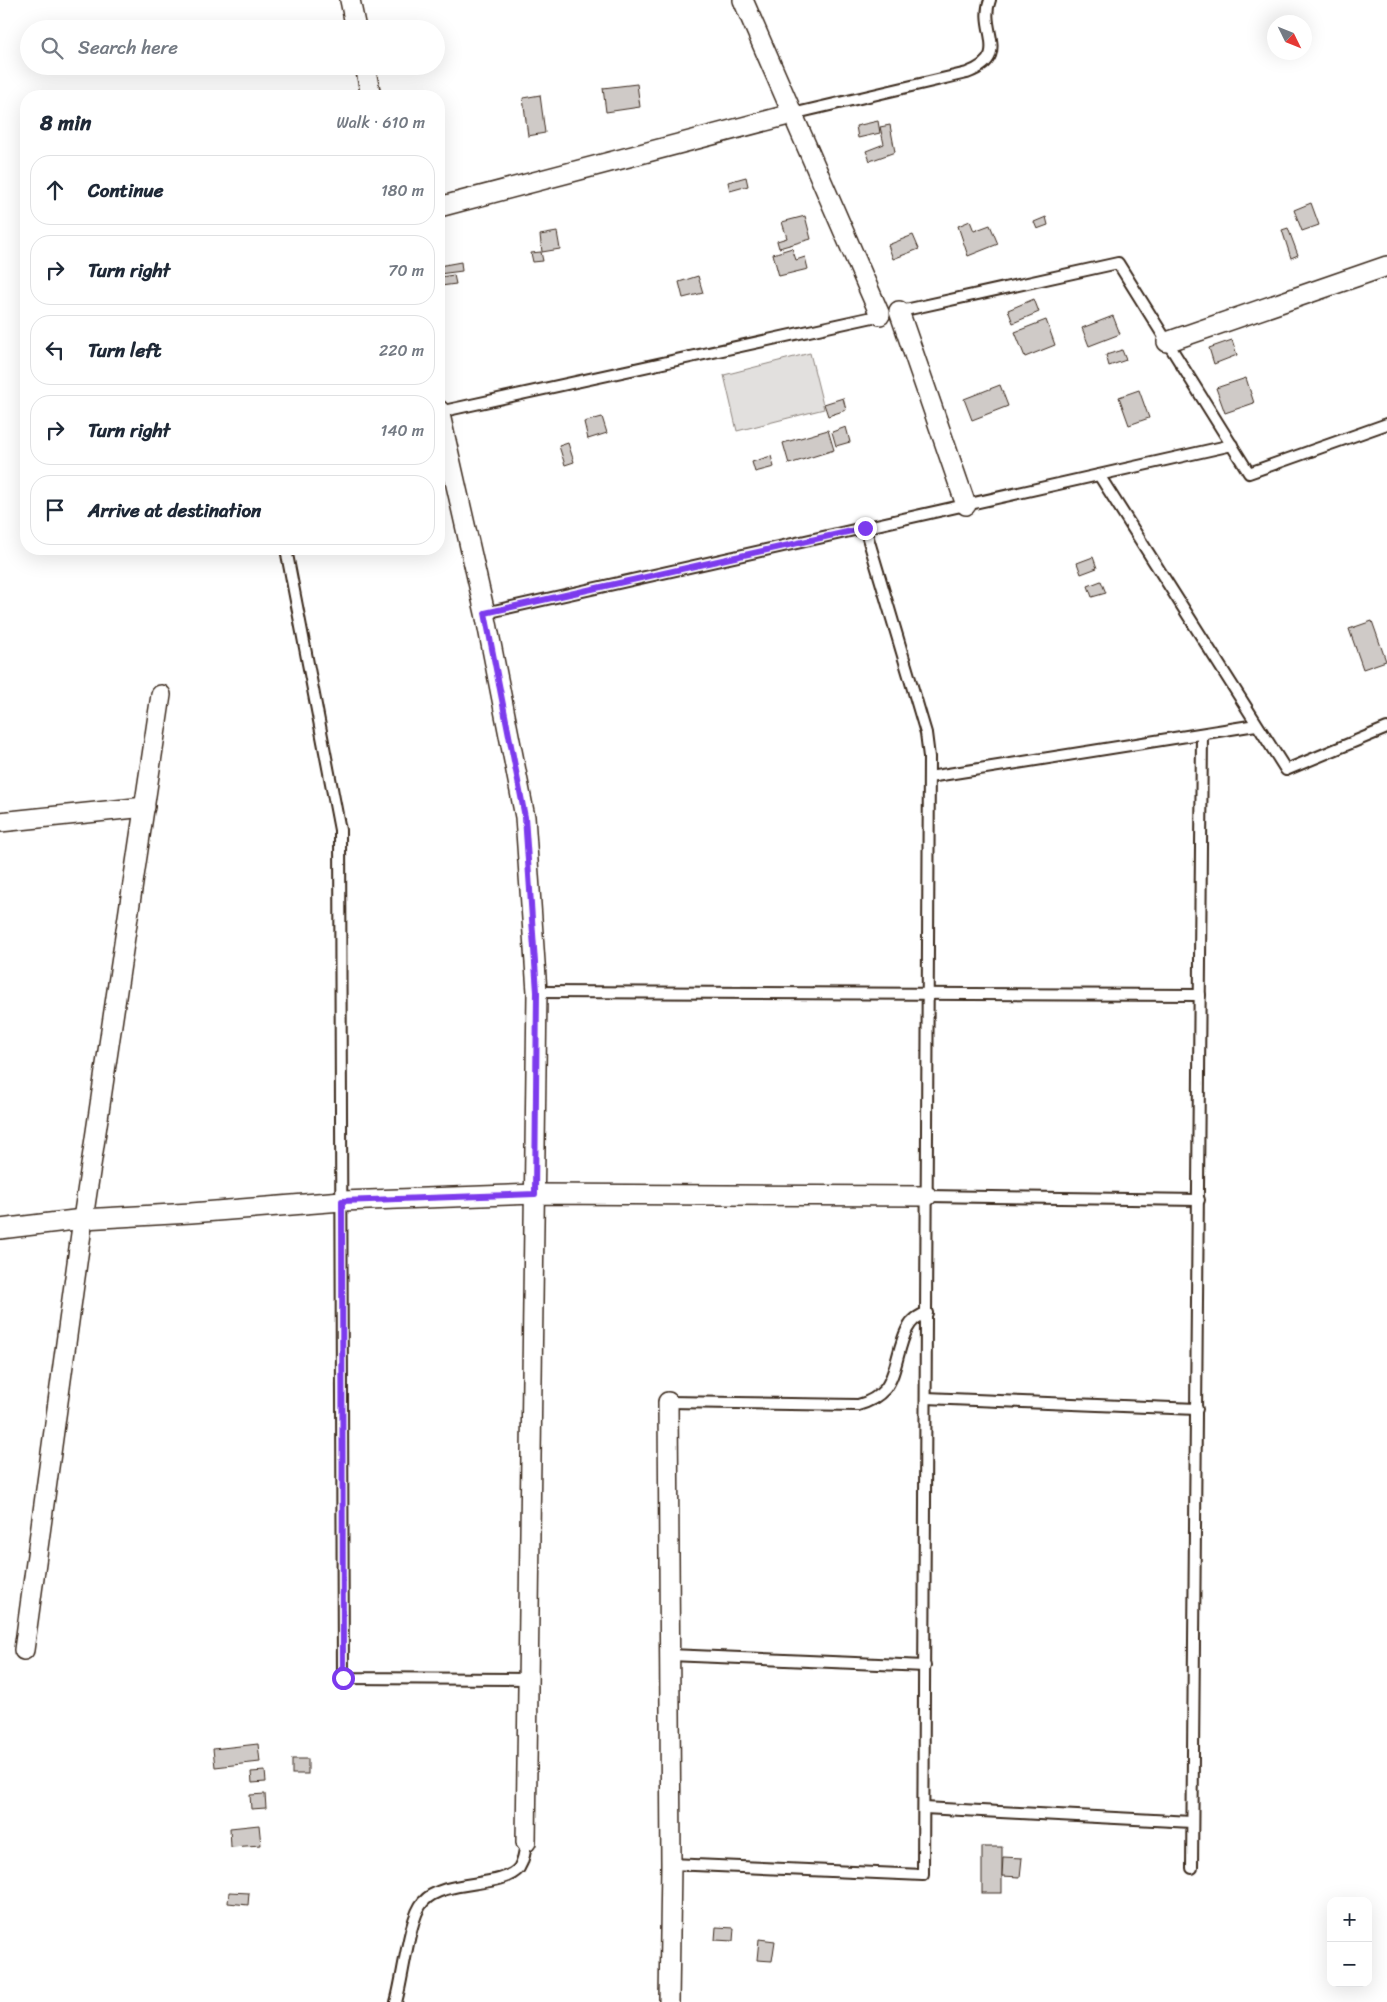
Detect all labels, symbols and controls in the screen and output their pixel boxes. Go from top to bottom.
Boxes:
north arrow [1267,15,1312,60]
search box [20,20,445,75]
text: Search here [78,31,178,64]
icon: search [38,34,66,62]
text: 8 min [40,104,91,142]
text: Walk · 610 m [336,108,425,137]
text: Continue [88,174,164,207]
icon: ahead [41,176,69,204]
text: 180 m [381,176,424,205]
text: Turn right [88,254,170,287]
icon: right [41,256,69,284]
text: 70 m [388,256,424,285]
text: Turn left [88,334,161,367]
icon: left [41,336,69,364]
text: 220 m [379,336,424,365]
text: Turn right [88,414,170,447]
icon: right [41,416,69,444]
text: 140 m [381,416,424,445]
text: Arrive at destination [88,494,261,527]
icon: arrive [41,496,69,524]
route end [854,517,877,540]
route start [332,1667,355,1690]
map controls [1327,1897,1372,1987]
button: + [1327,1897,1372,1942]
button: − [1327,1942,1372,1987]

